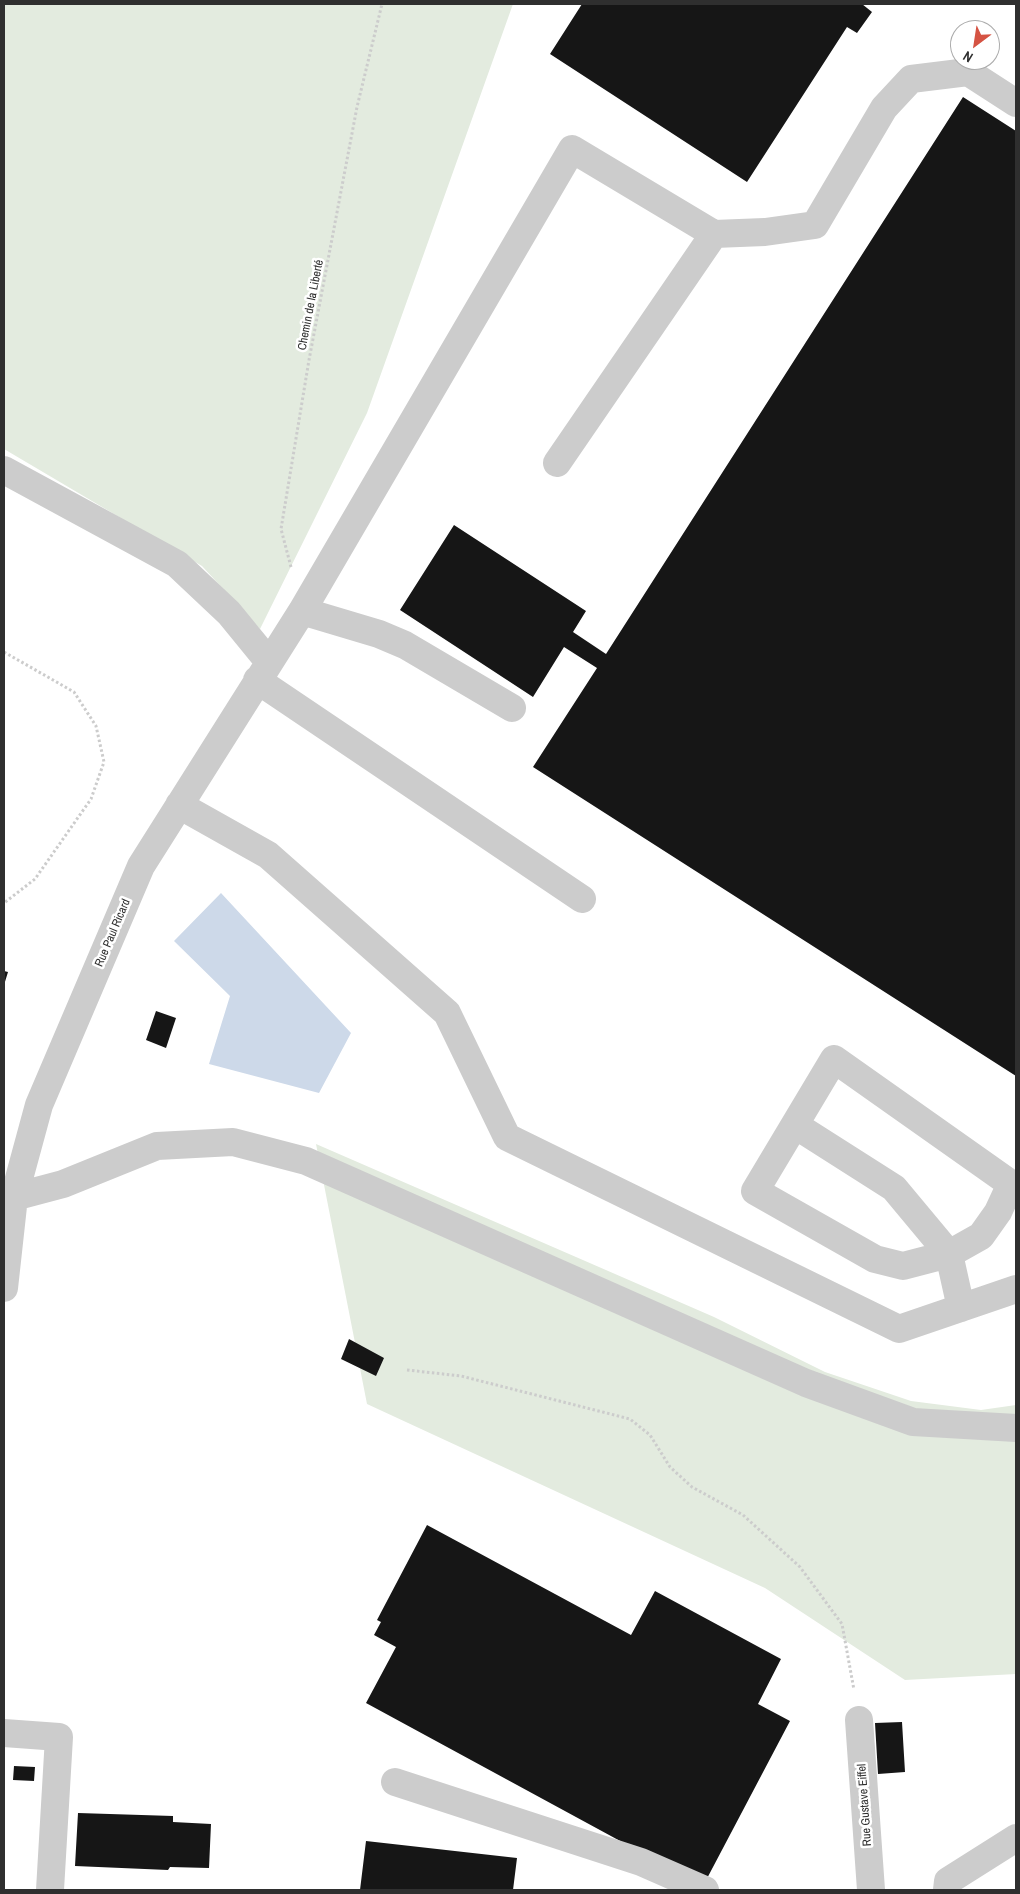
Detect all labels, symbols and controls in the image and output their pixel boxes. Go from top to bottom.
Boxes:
north arrow [950,20,1000,70]
text: N [960,47,976,67]
street label: Chemin de la Liberté [295,259,327,351]
street label: Rue Paul Ricard [92,897,134,969]
street label: Rue Gustave Eiffel [855,1763,875,1847]

